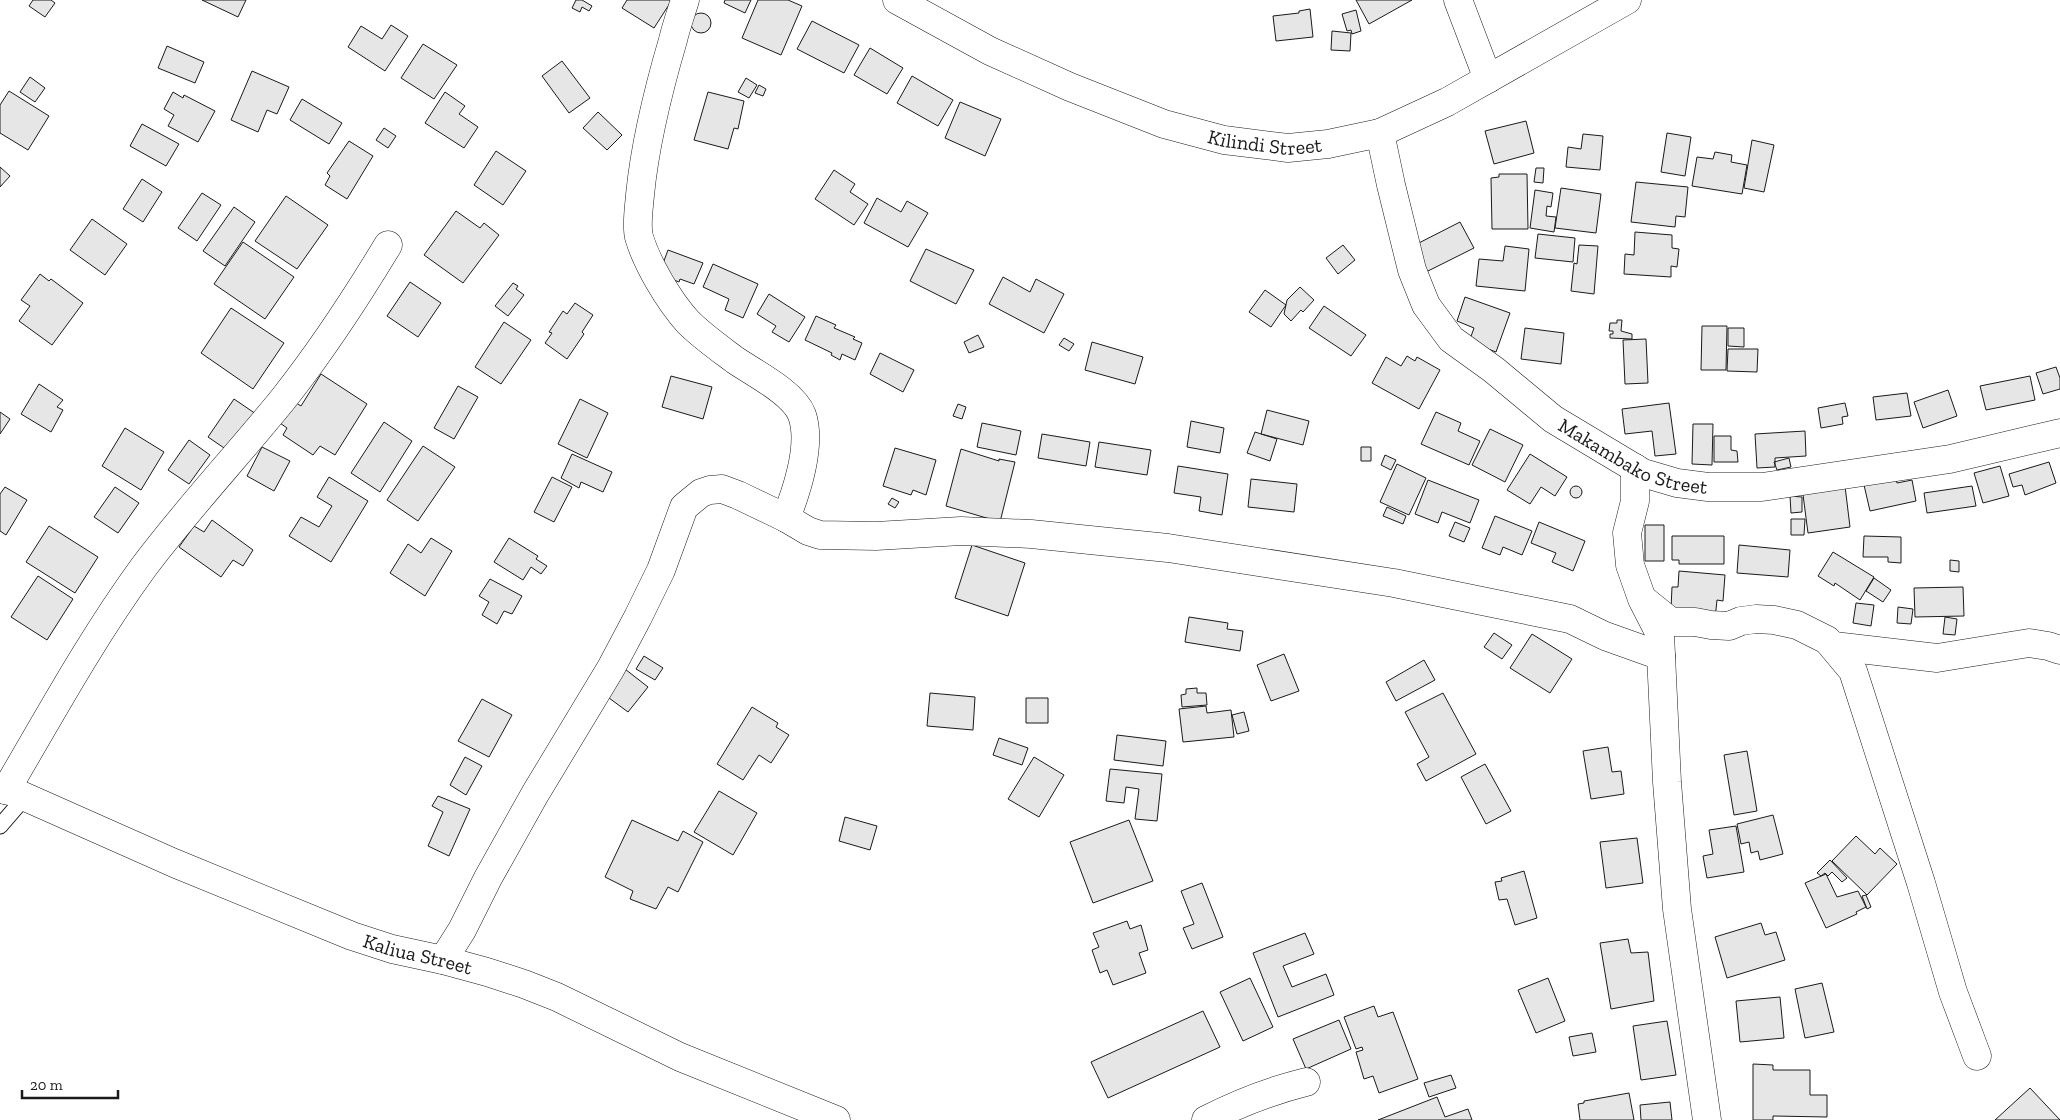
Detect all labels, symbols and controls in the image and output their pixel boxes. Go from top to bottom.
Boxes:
street label: Kilindi Street [1205,124,1324,160]
street label: Makambako Street [1554,413,1709,499]
street label: Kaliua Street [360,928,476,980]
scale bar [22,1068,119,1100]
text: 20 m [30,1076,63,1094]

